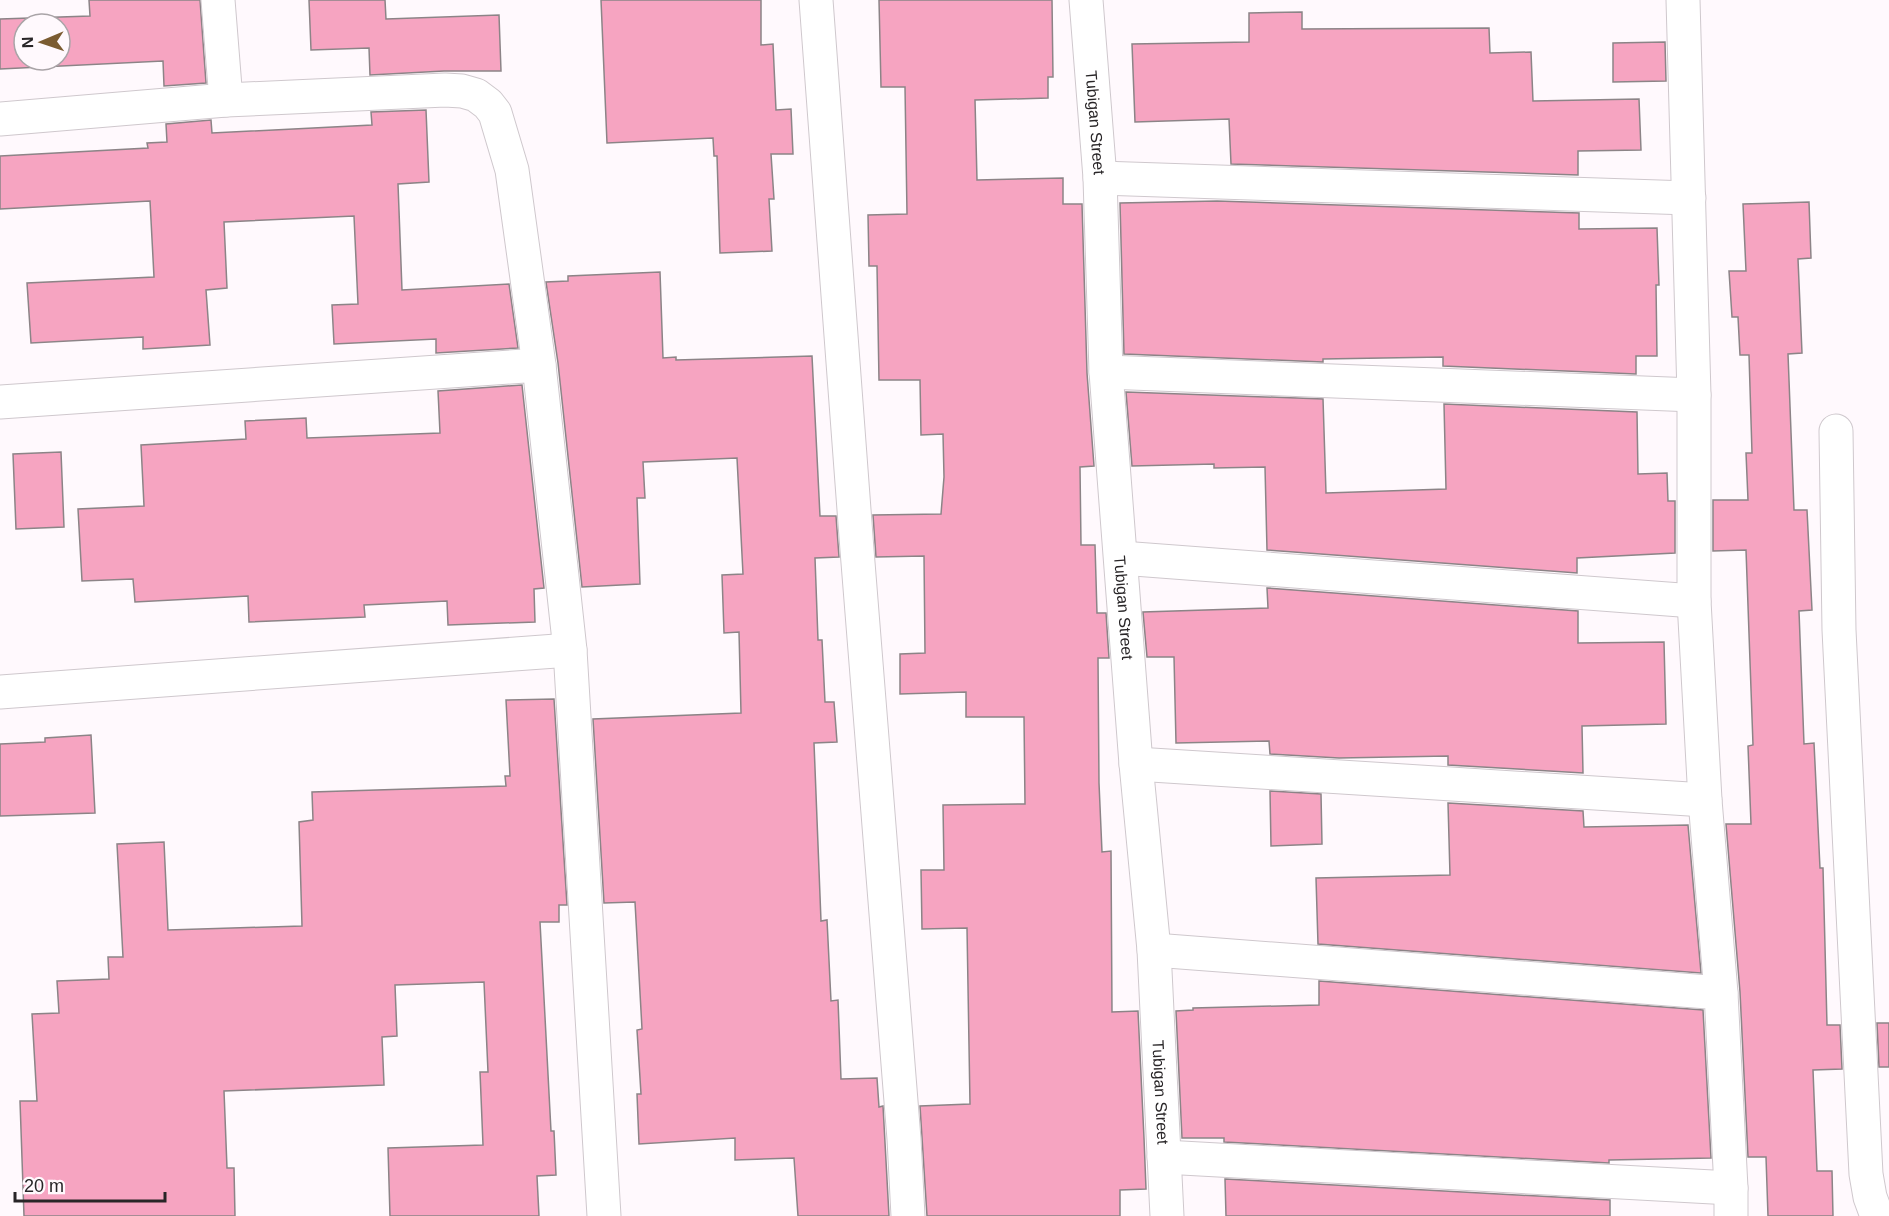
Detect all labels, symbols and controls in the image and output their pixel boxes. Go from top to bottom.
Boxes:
north arrow [12,12,72,72]
text: N [19,36,36,49]
street label: Tubigan Street [1083,70,1108,176]
street label: Tubigan Street [1112,555,1137,661]
street label: Tubigan Street [1150,1040,1172,1145]
scale bar [15,1165,165,1203]
text: 20 m [24,1176,64,1196]

